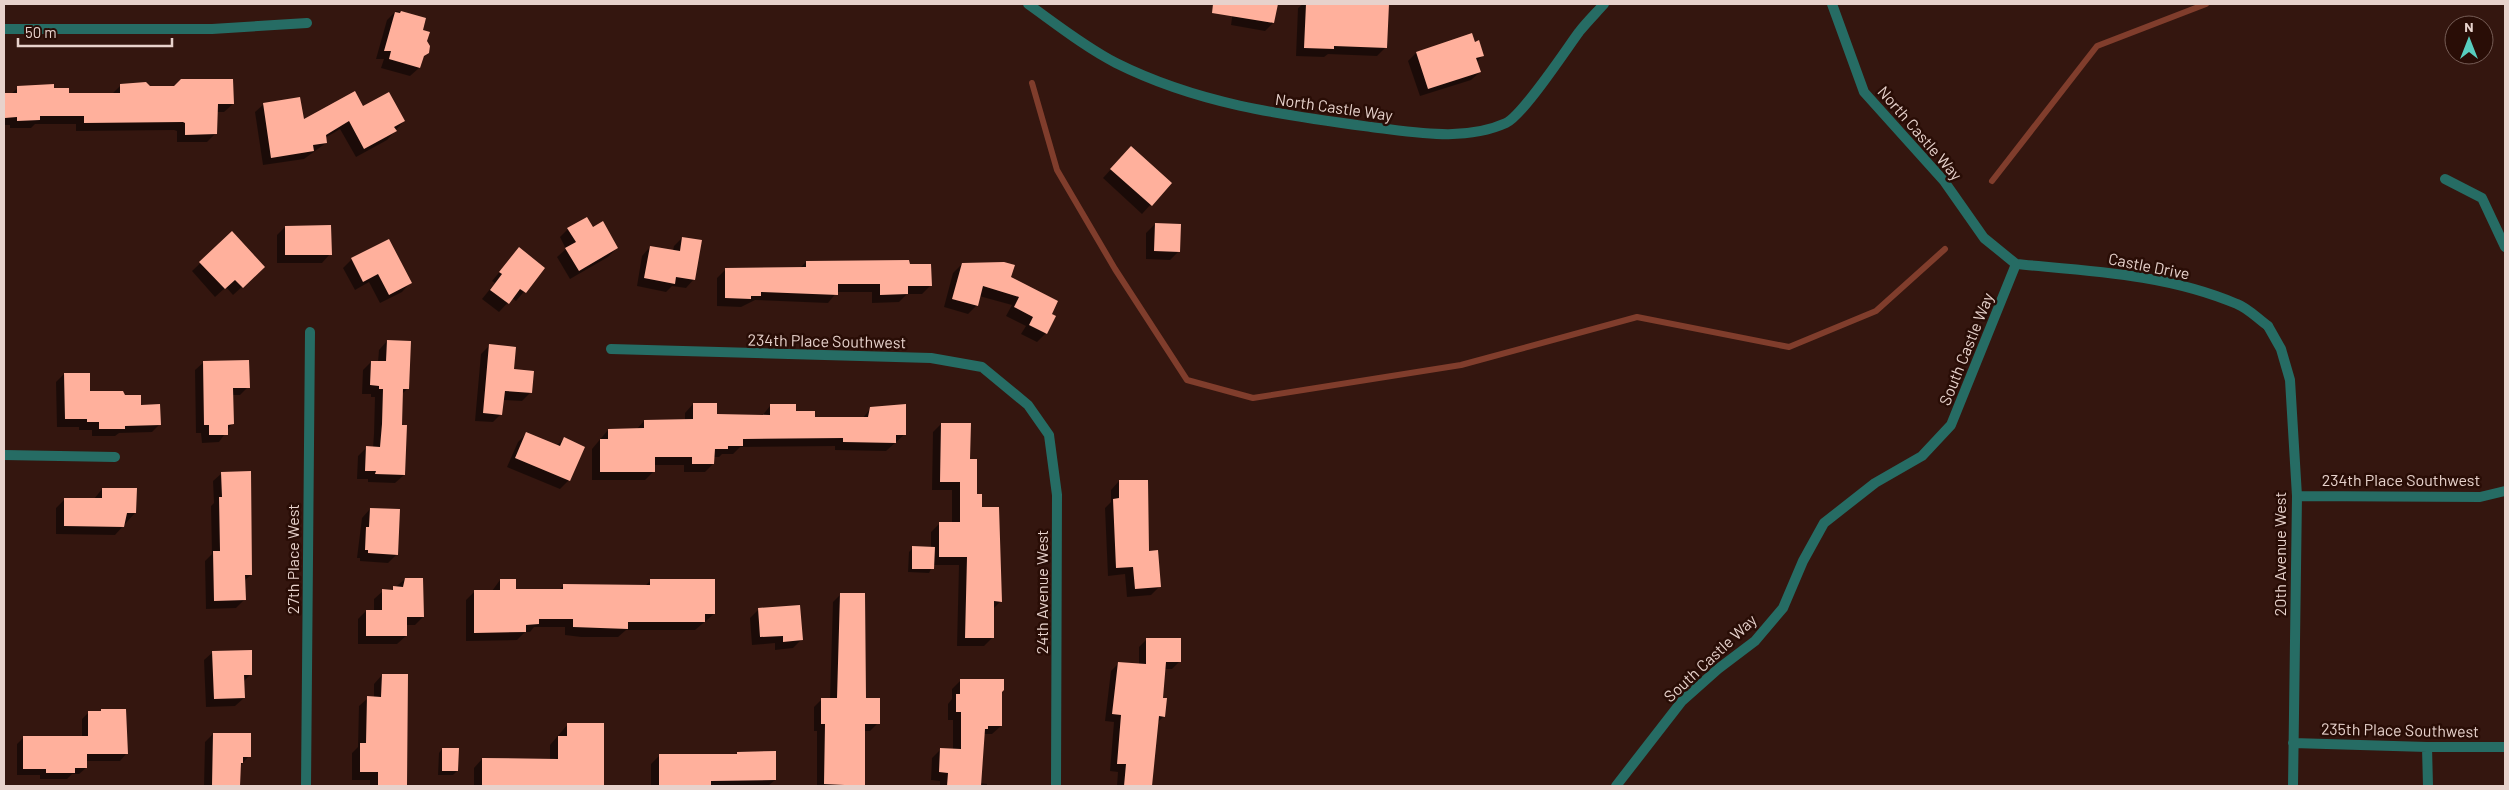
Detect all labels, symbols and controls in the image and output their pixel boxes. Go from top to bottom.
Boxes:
scale bar [18,15,171,47]
north arrow [2444,15,2494,65]
text: N [2464,18,2474,35]
text: 50 m [25,23,57,41]
street label: North Castle Way [1874,82,1967,184]
street label: North Castle Way [1274,89,1395,124]
street label: Castle Drive [2107,248,2191,283]
street label: South Castle Way [1934,289,1997,408]
street label: 234th Place Southwest [748,330,906,351]
street label: 234th Place Southwest [2322,470,2480,489]
street label: 20th Avenue West [2270,492,2289,616]
street label: 27th Place West [283,504,302,614]
street label: 24th Avenue West [1032,530,1051,654]
street label: South Castle Way [1659,609,1760,705]
street label: 235th Place Southwest [2321,719,2479,740]

